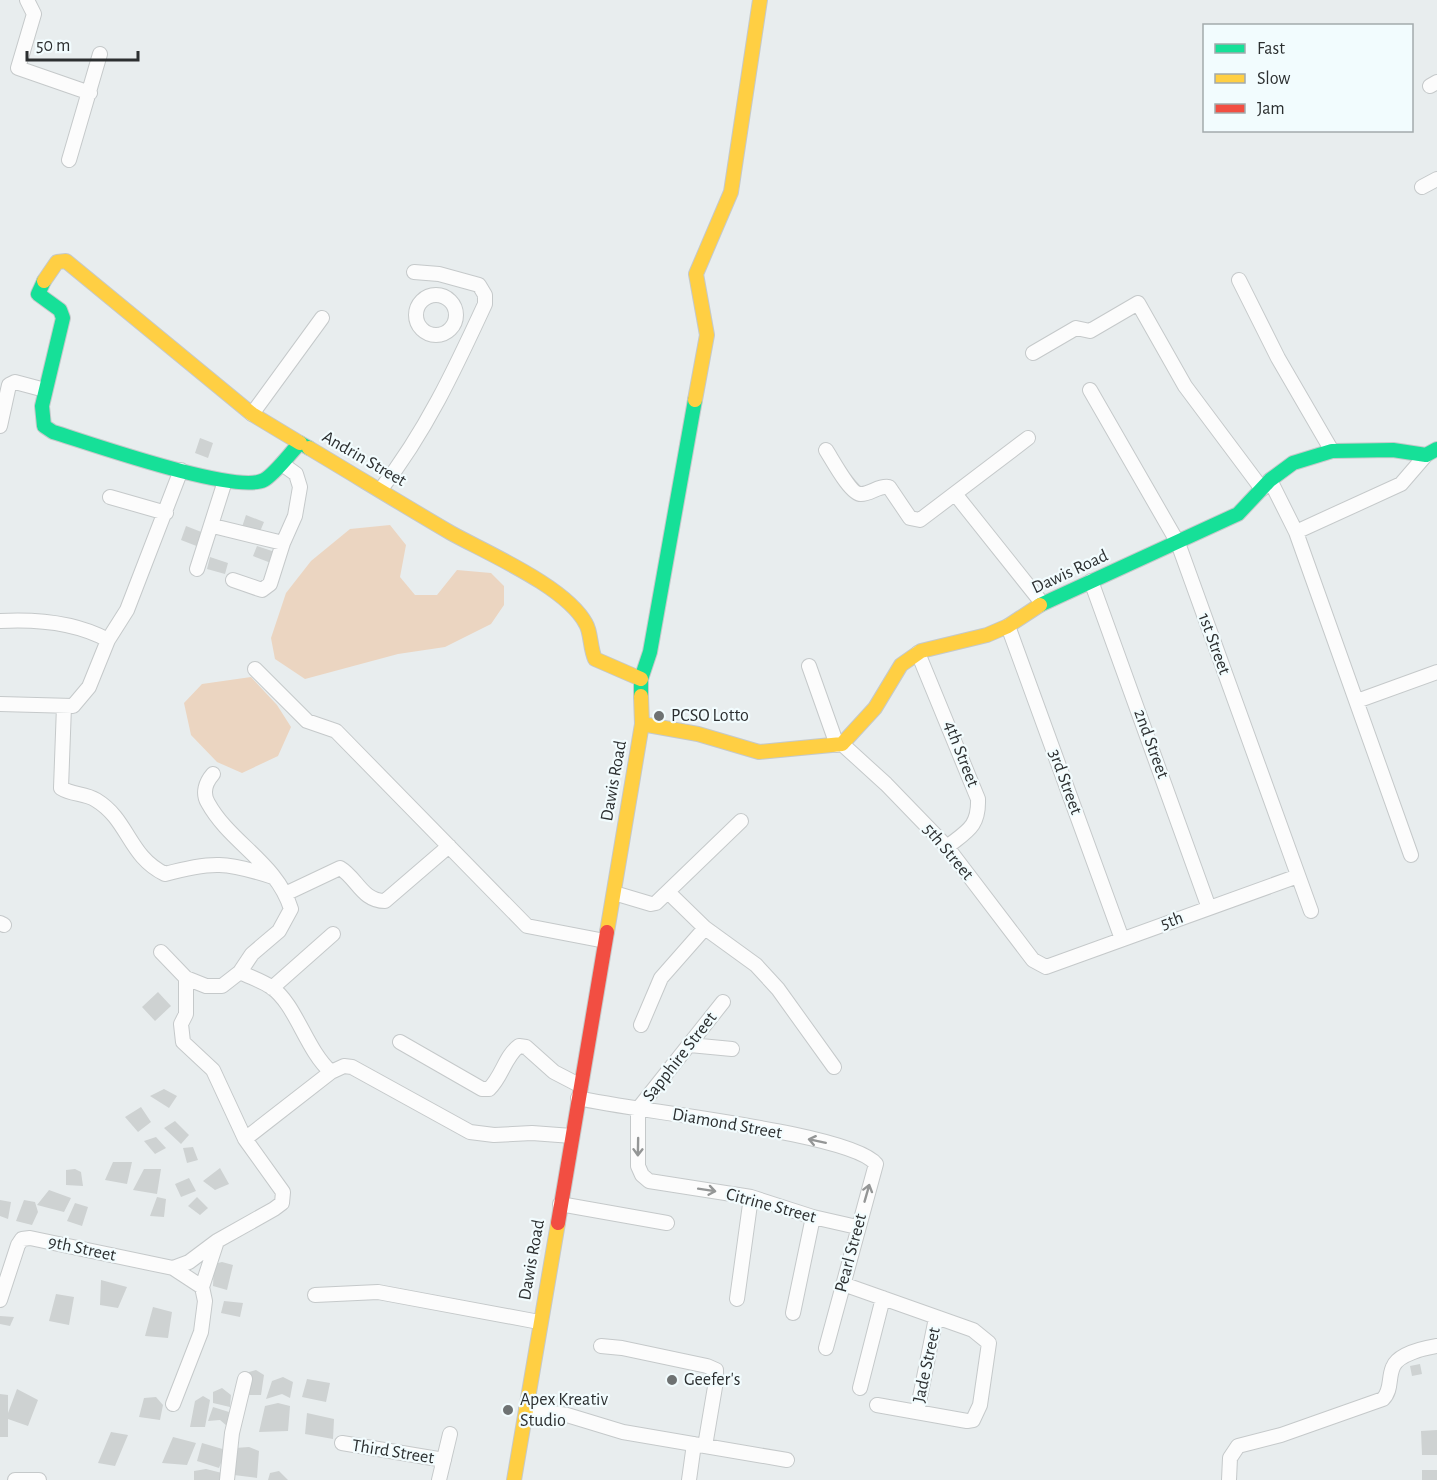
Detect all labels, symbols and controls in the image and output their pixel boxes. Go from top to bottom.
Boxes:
scale bar [27,24,138,62]
legend [1203,24,1413,132]
text: 50 m [36,37,70,55]
text: Fast [1257,40,1285,58]
text: Slow [1257,70,1290,88]
text: Jam [1257,100,1285,118]
street label: Andrin Street [319,428,409,490]
street label: Dawis Road [1029,547,1111,597]
street label: 1st Street [1195,611,1233,677]
place label: PCSO Lotto [671,707,749,725]
street label: 2nd Street [1130,707,1172,781]
marker: PCSO Lotto [652,709,666,723]
street label: 4th Street [940,719,982,790]
street label: Dawis Road [598,739,630,823]
street label: 3rd Street [1045,747,1085,817]
street label: 5th Street [919,820,977,884]
street label: 5th [1158,909,1186,933]
street label: Sapphire Street [640,1009,720,1105]
street label: Diamond Street [671,1105,784,1143]
one-way arrow [808,1135,827,1147]
one-way arrow [632,1137,644,1157]
one-way arrow [862,1184,873,1203]
one-way arrow [696,1185,716,1196]
street label: Citrine Street [724,1185,818,1227]
street label: Pearl Street [832,1211,870,1294]
street label: Dawis Road [516,1218,548,1302]
street label: 9th Street [46,1233,118,1265]
street label: Jade Street [910,1325,944,1404]
place label: Geefer's [684,1371,740,1389]
marker: Geefer's [665,1373,679,1387]
place label: Apex Kreativ Studio [520,1391,608,1430]
marker: Apex Kreativ Studio [501,1403,515,1417]
street label: Third Street [351,1437,436,1467]

